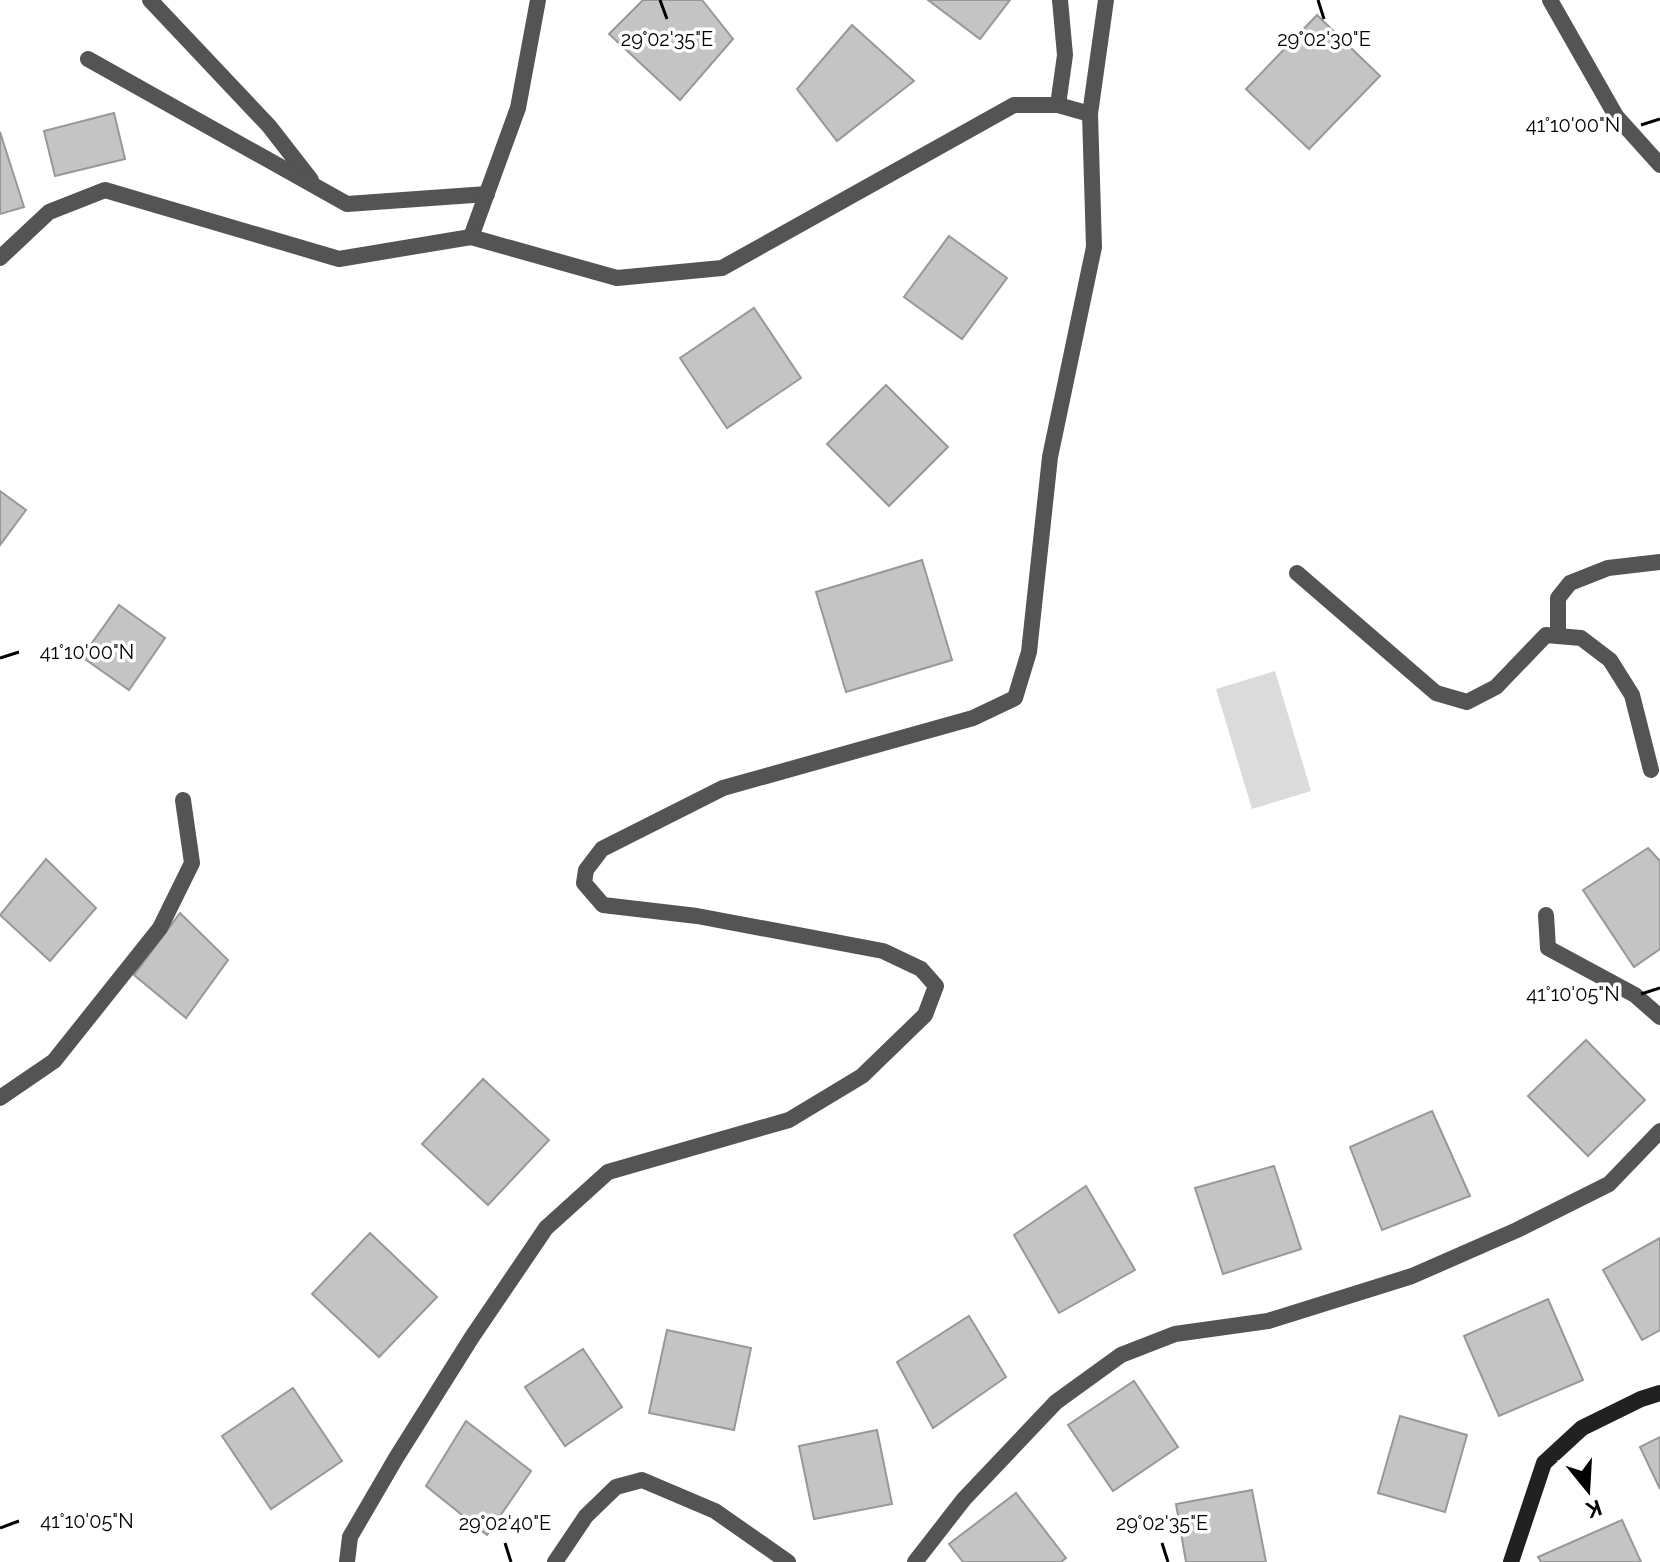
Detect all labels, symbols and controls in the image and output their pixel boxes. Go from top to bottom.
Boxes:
text: 29°02'35"E [621,27,713,51]
text: 29°02'30"E [1277,27,1371,51]
text: 41°10'00"N [1526,113,1620,137]
text: 41°10'00"N [40,640,134,664]
text: 41°10'05"N [1526,982,1620,1006]
north arrow [1548,1450,1628,1530]
text: K [1583,1494,1605,1524]
text: 41°10'05"N [40,1509,134,1533]
text: 29°02'40"E [459,1511,551,1535]
text: 29°02'35"E [1116,1511,1208,1535]

